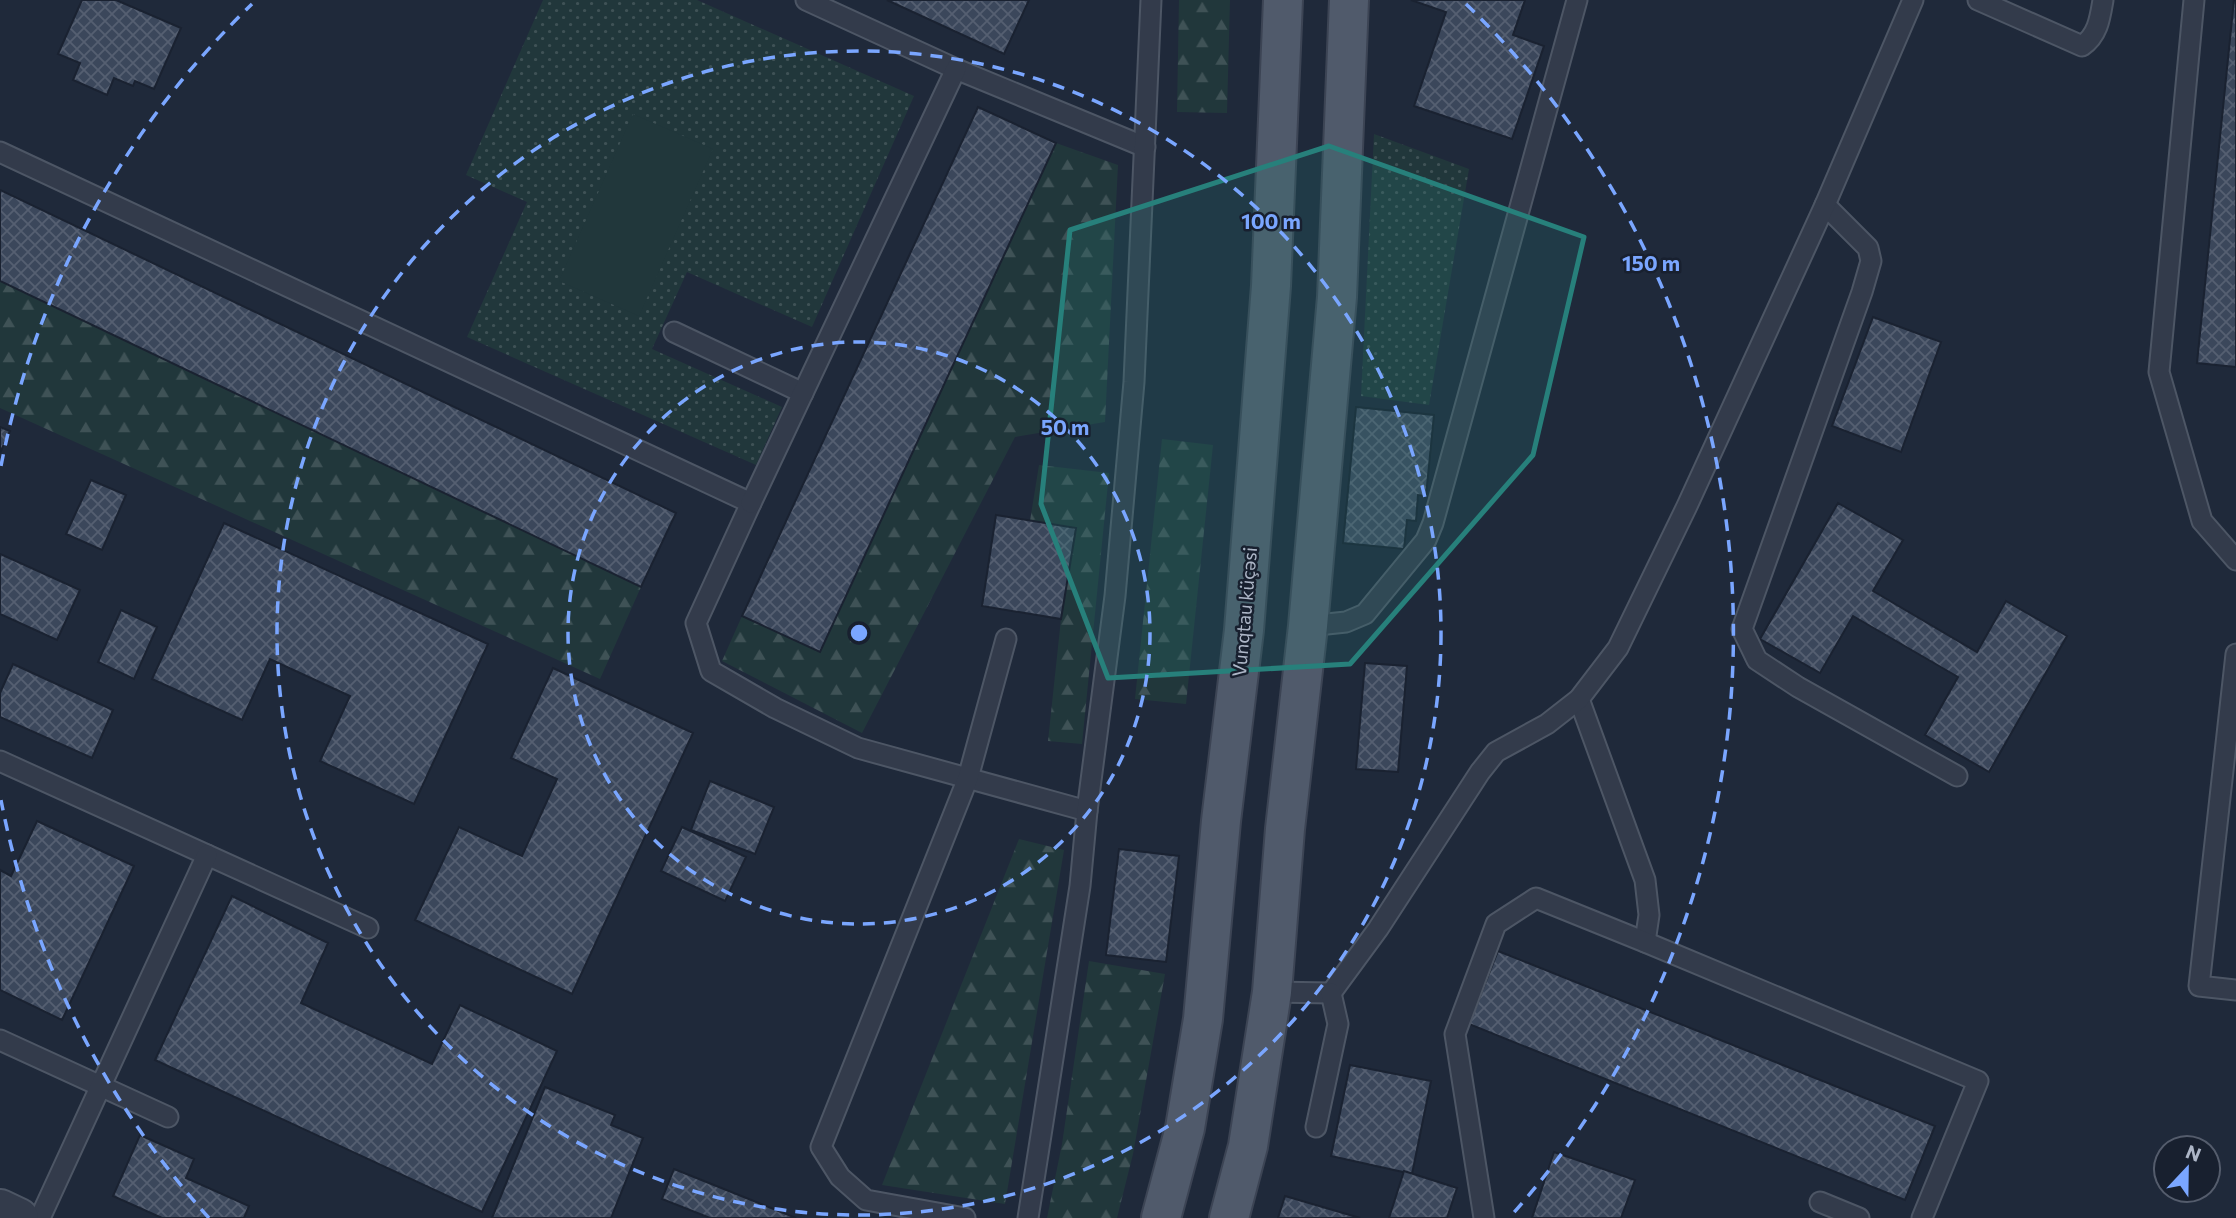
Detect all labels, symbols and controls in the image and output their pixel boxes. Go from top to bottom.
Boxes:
text: 100 m [1241,208,1301,233]
text: 150 m [1622,250,1680,275]
text: 50 m [1041,414,1089,439]
street label: Vunqtau küçəsi [1227,546,1261,678]
centre of rings [847,621,871,645]
north arrow [2152,1134,2222,1204]
text: N [2183,1139,2204,1166]

